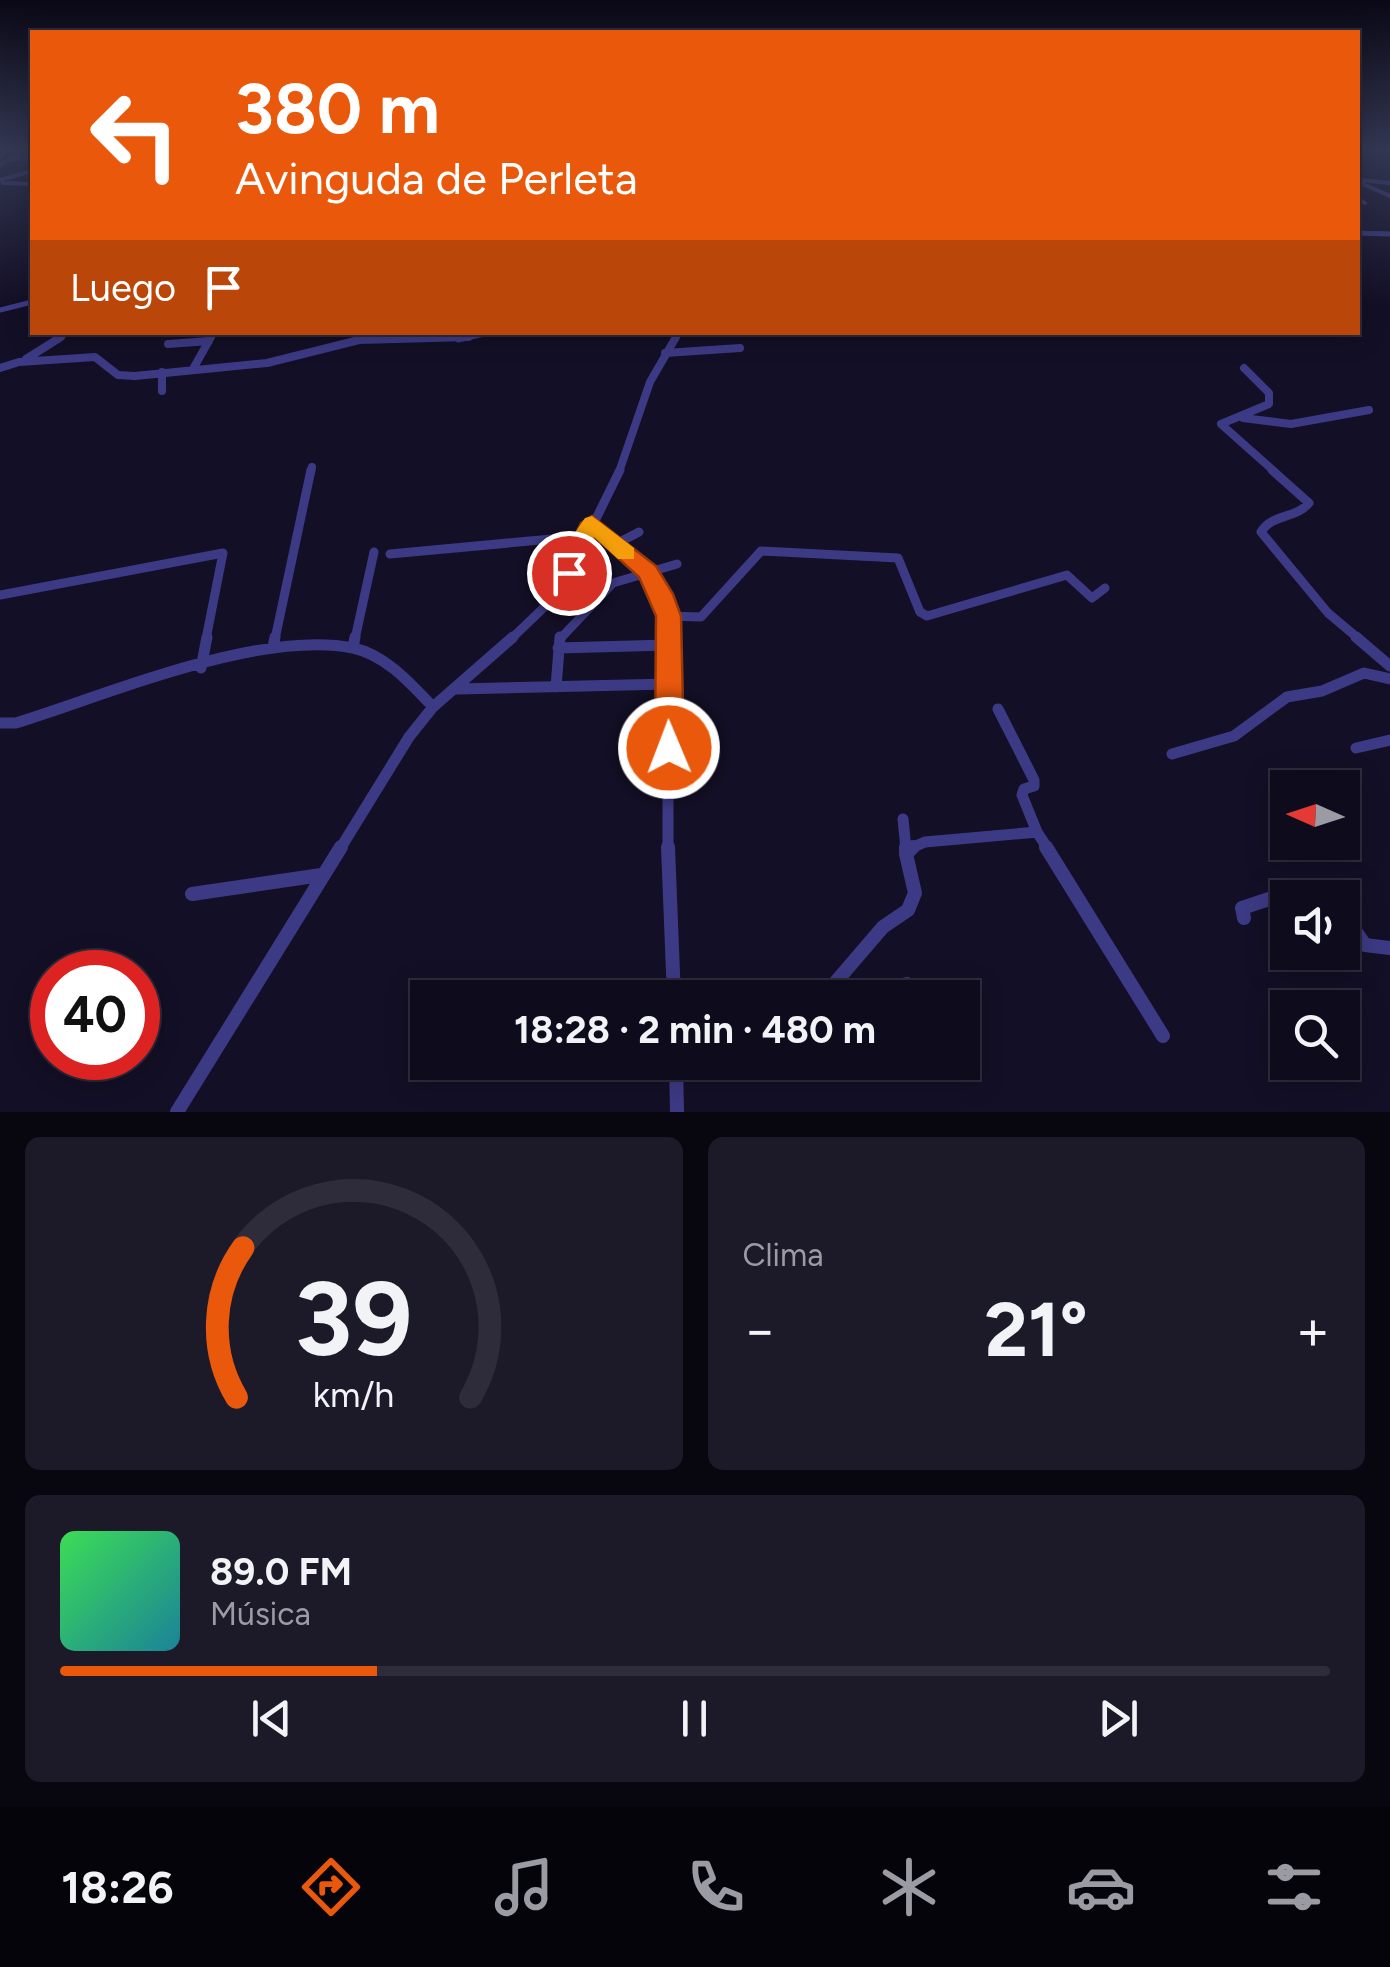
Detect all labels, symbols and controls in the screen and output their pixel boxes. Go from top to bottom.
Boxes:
text: 380 m [235,66,440,151]
icon: left [70,70,200,200]
text: Avinguda de Perleta [235,151,638,205]
icon: arrive [196,260,251,315]
text: Luego [70,265,176,311]
pin [527,531,612,616]
icon: arrive [542,546,597,601]
position arrow [617,696,721,800]
north arrow [1270,770,1360,860]
map controls [1270,770,1360,1080]
button: sound [1270,880,1360,970]
speed limit sign: 40 [30,950,160,1080]
button: search [1270,990,1360,1080]
text: 18:28 · 2 min · 480 m [514,1007,876,1053]
text: Clima [743,1236,824,1274]
text: 39 [295,1256,413,1381]
text: 21° [985,1285,1088,1375]
text: − [743,1297,777,1363]
text: + [1296,1297,1330,1363]
text: km/h [313,1373,395,1416]
text: 89.0 FM [210,1549,352,1595]
text: Música [210,1595,311,1633]
icon: previous [244,1691,299,1746]
icon: pause [667,1691,722,1746]
icon: next [1091,1691,1146,1746]
icon: directions [296,1852,366,1922]
icon: music [489,1852,559,1922]
icon: phone [681,1852,751,1922]
icon: climate [874,1852,944,1922]
icon: car [1066,1852,1136,1922]
icon: filters [1259,1852,1329,1922]
text: 18:26 [61,1860,174,1914]

